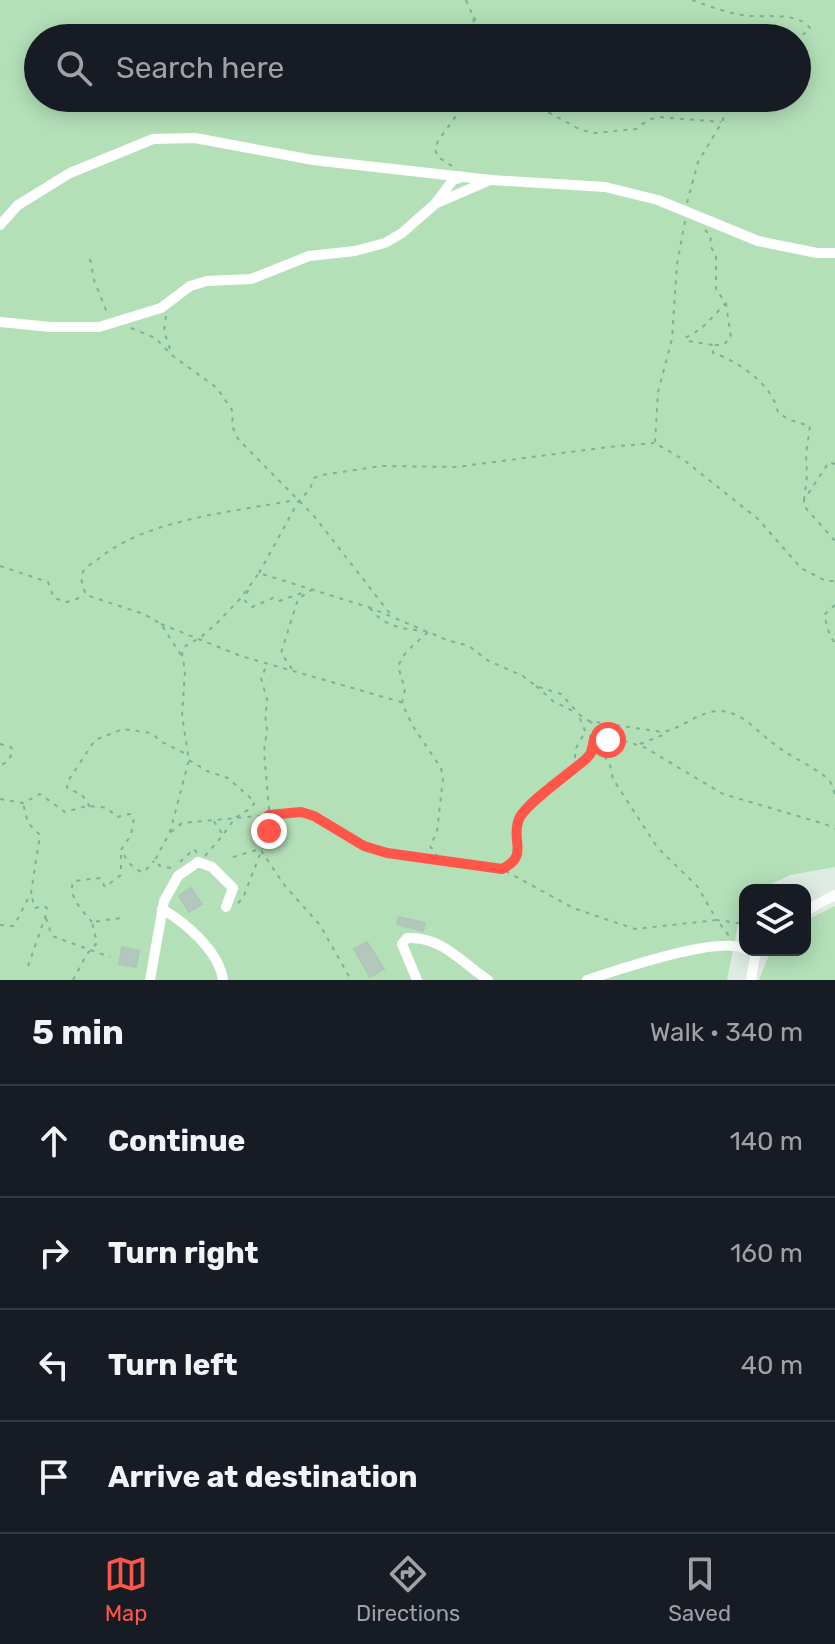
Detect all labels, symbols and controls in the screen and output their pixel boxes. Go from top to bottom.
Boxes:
search box [24,24,811,112]
icon: search [52,46,96,90]
text: Search here [116,50,284,86]
route start [590,722,626,758]
route end [251,813,287,849]
map controls [739,884,811,956]
button: layers [739,884,811,956]
text: 5 min [32,1012,124,1053]
text: Walk · 340 m [650,1017,803,1048]
icon: ahead [32,1119,76,1163]
text: Continue [108,1123,245,1159]
text: 140 m [730,1126,803,1157]
icon: right [32,1231,76,1275]
text: Turn right [108,1235,259,1271]
text: 160 m [730,1238,803,1269]
icon: left [32,1343,76,1387]
text: Turn left [108,1347,238,1383]
text: 40 m [741,1350,803,1381]
icon: arrive [32,1455,76,1499]
text: Arrive at destination [108,1459,418,1495]
tab: Map [104,1552,148,1627]
tab: Directions [356,1552,460,1627]
tab: Saved [668,1552,731,1627]

